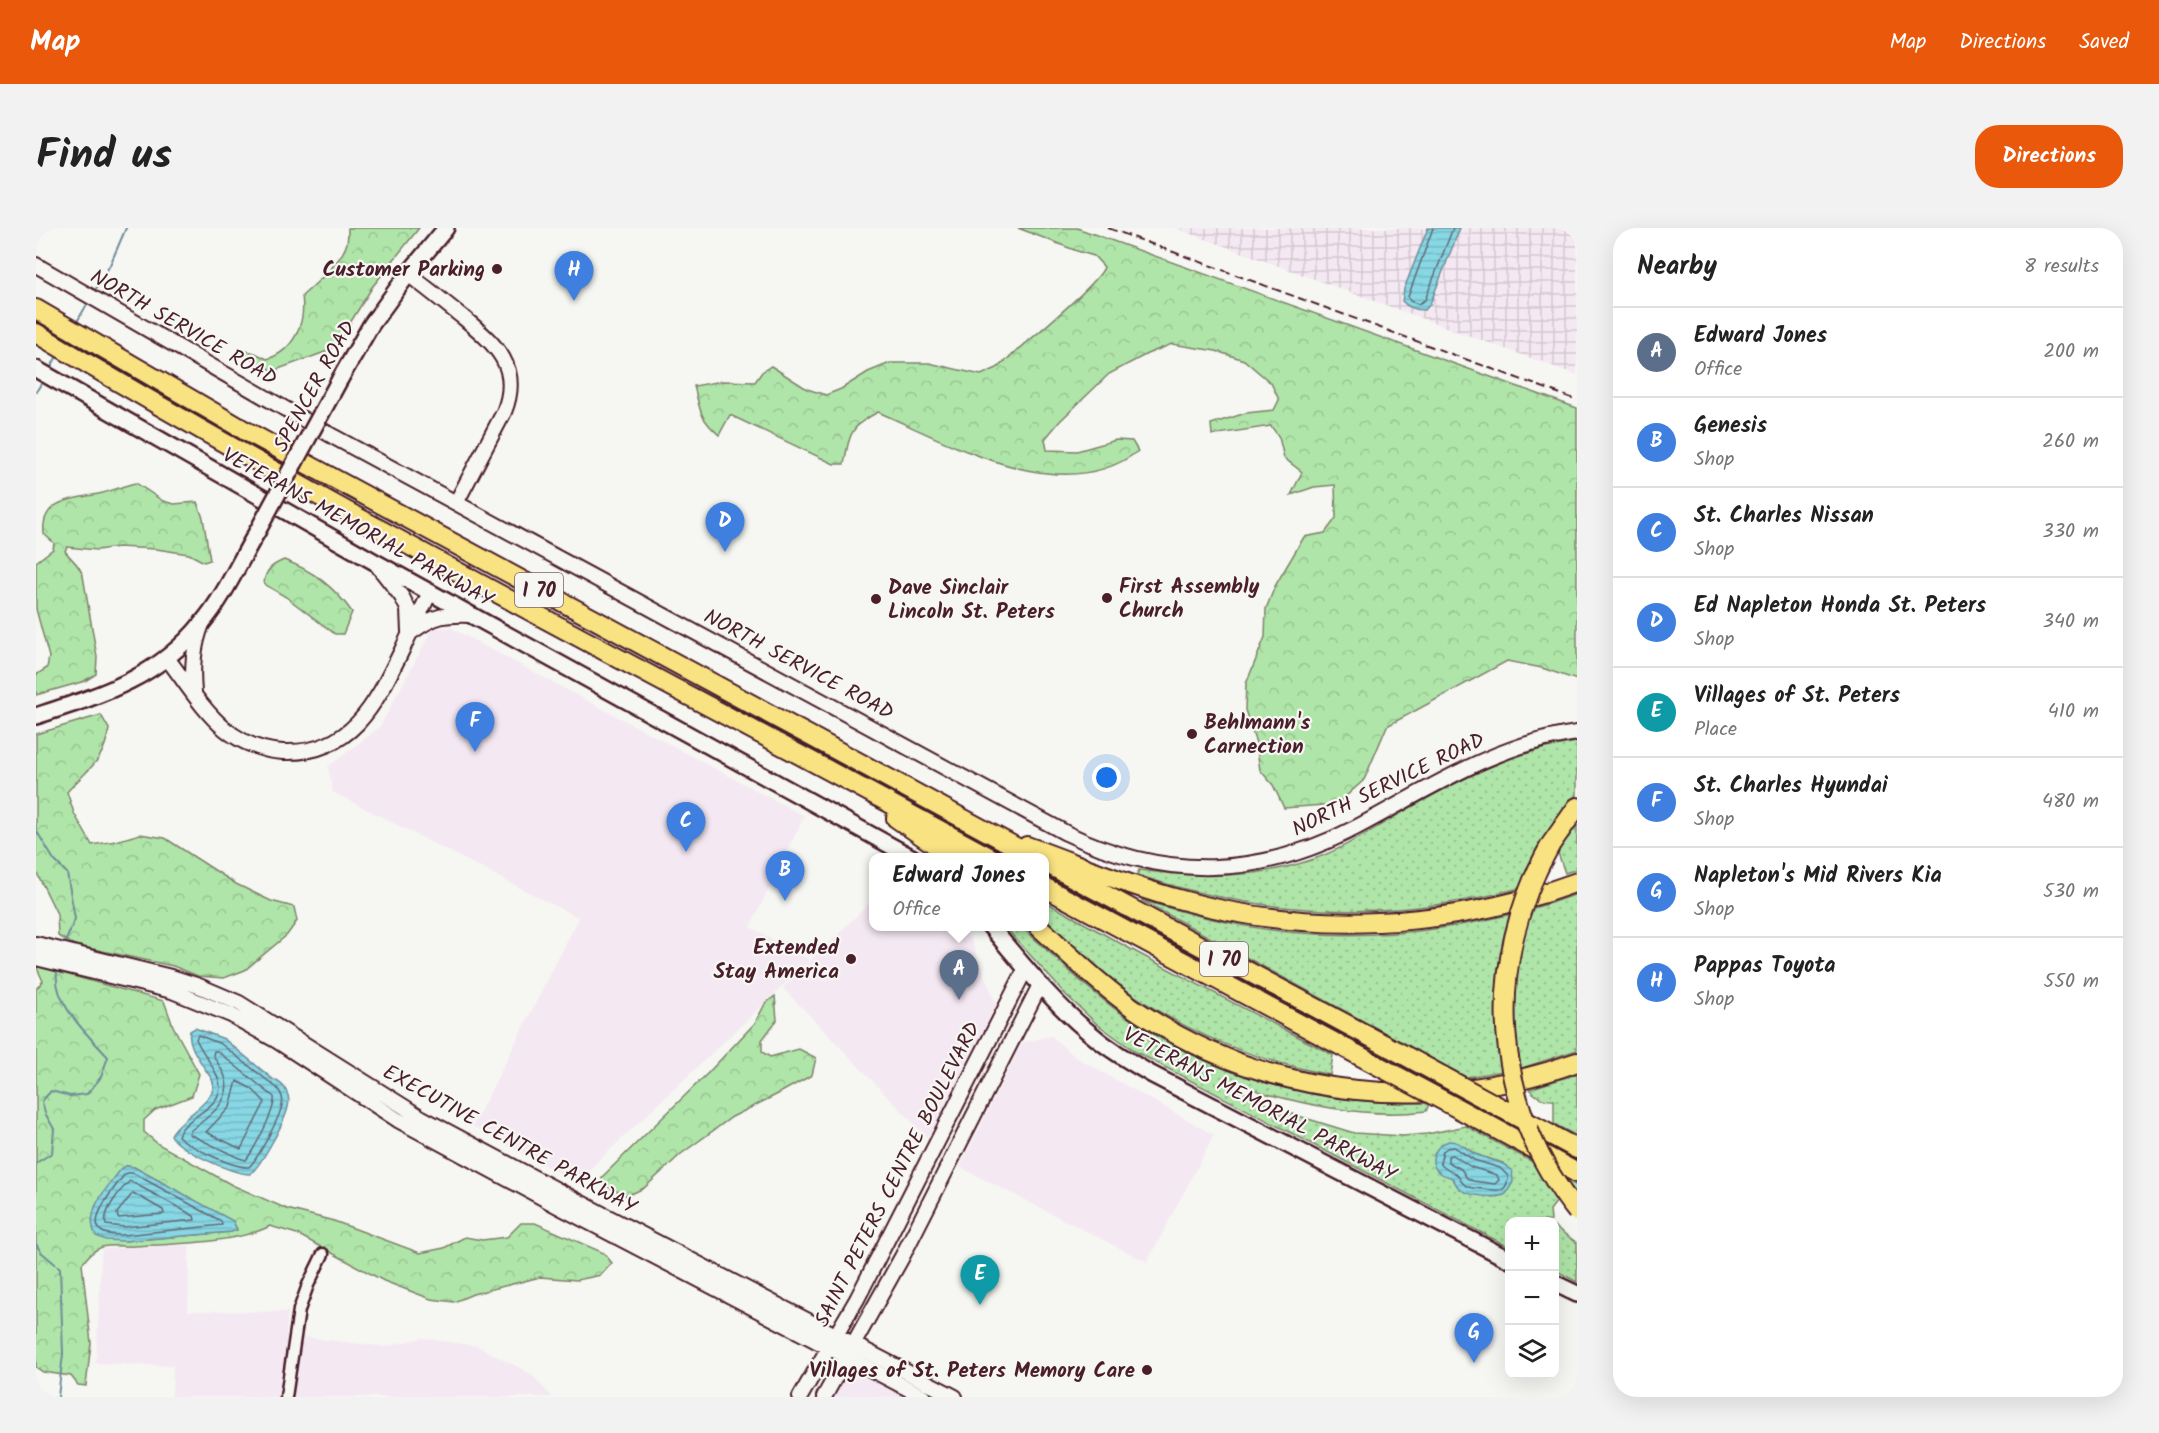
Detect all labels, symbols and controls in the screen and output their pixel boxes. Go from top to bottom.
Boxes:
text: Map [30,20,81,65]
text: Map [1890,26,1926,59]
text: Directions [1959,26,2046,59]
text: Saved [2079,26,2129,59]
text: Find us [36,123,172,190]
button: Directions [1975,125,2123,188]
text: Nearby [1637,246,1717,288]
pin: H [554,251,594,301]
text: 8 results [2024,251,2099,283]
place label: Customer Parking [322,254,485,287]
street label: NORTH SERVICE ROAD [84,261,283,395]
marker: Customer Parking [490,262,504,276]
street label: SPENCER ROAD [265,315,365,459]
text: Edward Jones [1694,319,1827,354]
text: A [1650,336,1663,368]
text: 200 m [2043,336,2099,368]
text: Office [1694,354,1742,386]
text: Genesis [1694,409,1767,444]
text: B [1650,426,1663,458]
text: 260 m [2042,426,2099,458]
street label: VETERANS MEMORIAL PARKWAY [216,440,500,617]
text: Shop [1694,444,1734,476]
text: St. Charles Nissan [1694,499,1874,534]
pin: D [706,502,744,552]
text: C [1650,516,1663,548]
text: 330 m [2042,516,2099,548]
text: Shop [1694,534,1734,566]
place label: First Assembly Church [1119,571,1260,628]
place label: Dave Sinclair Lincoln St. Peters [888,572,1055,629]
road number: I 70 [515,573,563,607]
text: Ed Napleton Honda St. Peters [1694,589,1986,624]
marker: First Assembly Church [1100,591,1114,605]
marker: Dave Sinclair Lincoln St. Peters [869,592,883,606]
street label: NORTH SERVICE ROAD [697,601,899,729]
text: D [1650,606,1663,638]
text: 340 m [2043,606,2099,638]
text: Shop [1694,624,1734,656]
text: Villages of St. Peters [1694,679,1900,714]
text: E [1651,696,1662,728]
text: 410 m [2048,696,2099,728]
pin: F [456,702,494,752]
place label: Behlmann's Carnection [1204,707,1311,764]
text: Place [1694,714,1737,746]
street label: NORTH SERVICE ROAD [1287,724,1491,846]
marker: Behlmann's Carnection [1185,727,1199,741]
your location [1092,763,1121,792]
text: St. Charles Hyundai [1694,769,1888,804]
text: F [1651,786,1662,818]
text: 480 m [2042,786,2099,818]
pin: C [666,802,706,852]
text: Shop [1694,804,1734,836]
pin: B [766,852,804,901]
popup [869,853,1049,931]
text: Edward Jones [892,859,1026,894]
text: Napleton's Mid Rivers Kia [1694,859,1942,894]
text: G [1651,876,1662,908]
text: 530 m [2043,876,2099,908]
text: Office [892,894,941,926]
text: Shop [1694,894,1734,926]
place label: Extended Stay America [714,932,840,989]
road number: I 70 [1200,942,1248,976]
text: Pappas Toyota [1694,949,1836,984]
pin: A [940,950,978,1000]
marker: Extended Stay America [844,952,858,966]
text: H [1650,966,1663,998]
text: 550 m [2044,966,2099,998]
text: Shop [1694,984,1734,1016]
street label: SAINT PETERS CENTRE BOULEVARD [809,1017,985,1331]
street label: VETERANS MEMORIAL PARKWAY [1117,1019,1403,1192]
street label: EXECUTIVE CENTRE PARKWAY [376,1057,643,1224]
map controls [1505,1217,1559,1379]
button: + [1505,1217,1559,1271]
pin: E [960,1256,1000,1305]
button: − [1505,1271,1559,1325]
pin: G [1454,1314,1494,1363]
button: layers [1505,1325,1559,1379]
place label: Villages of St. Peters Memory Care [809,1355,1135,1388]
marker: Villages of St. Peters Memory Care [1140,1363,1154,1377]

